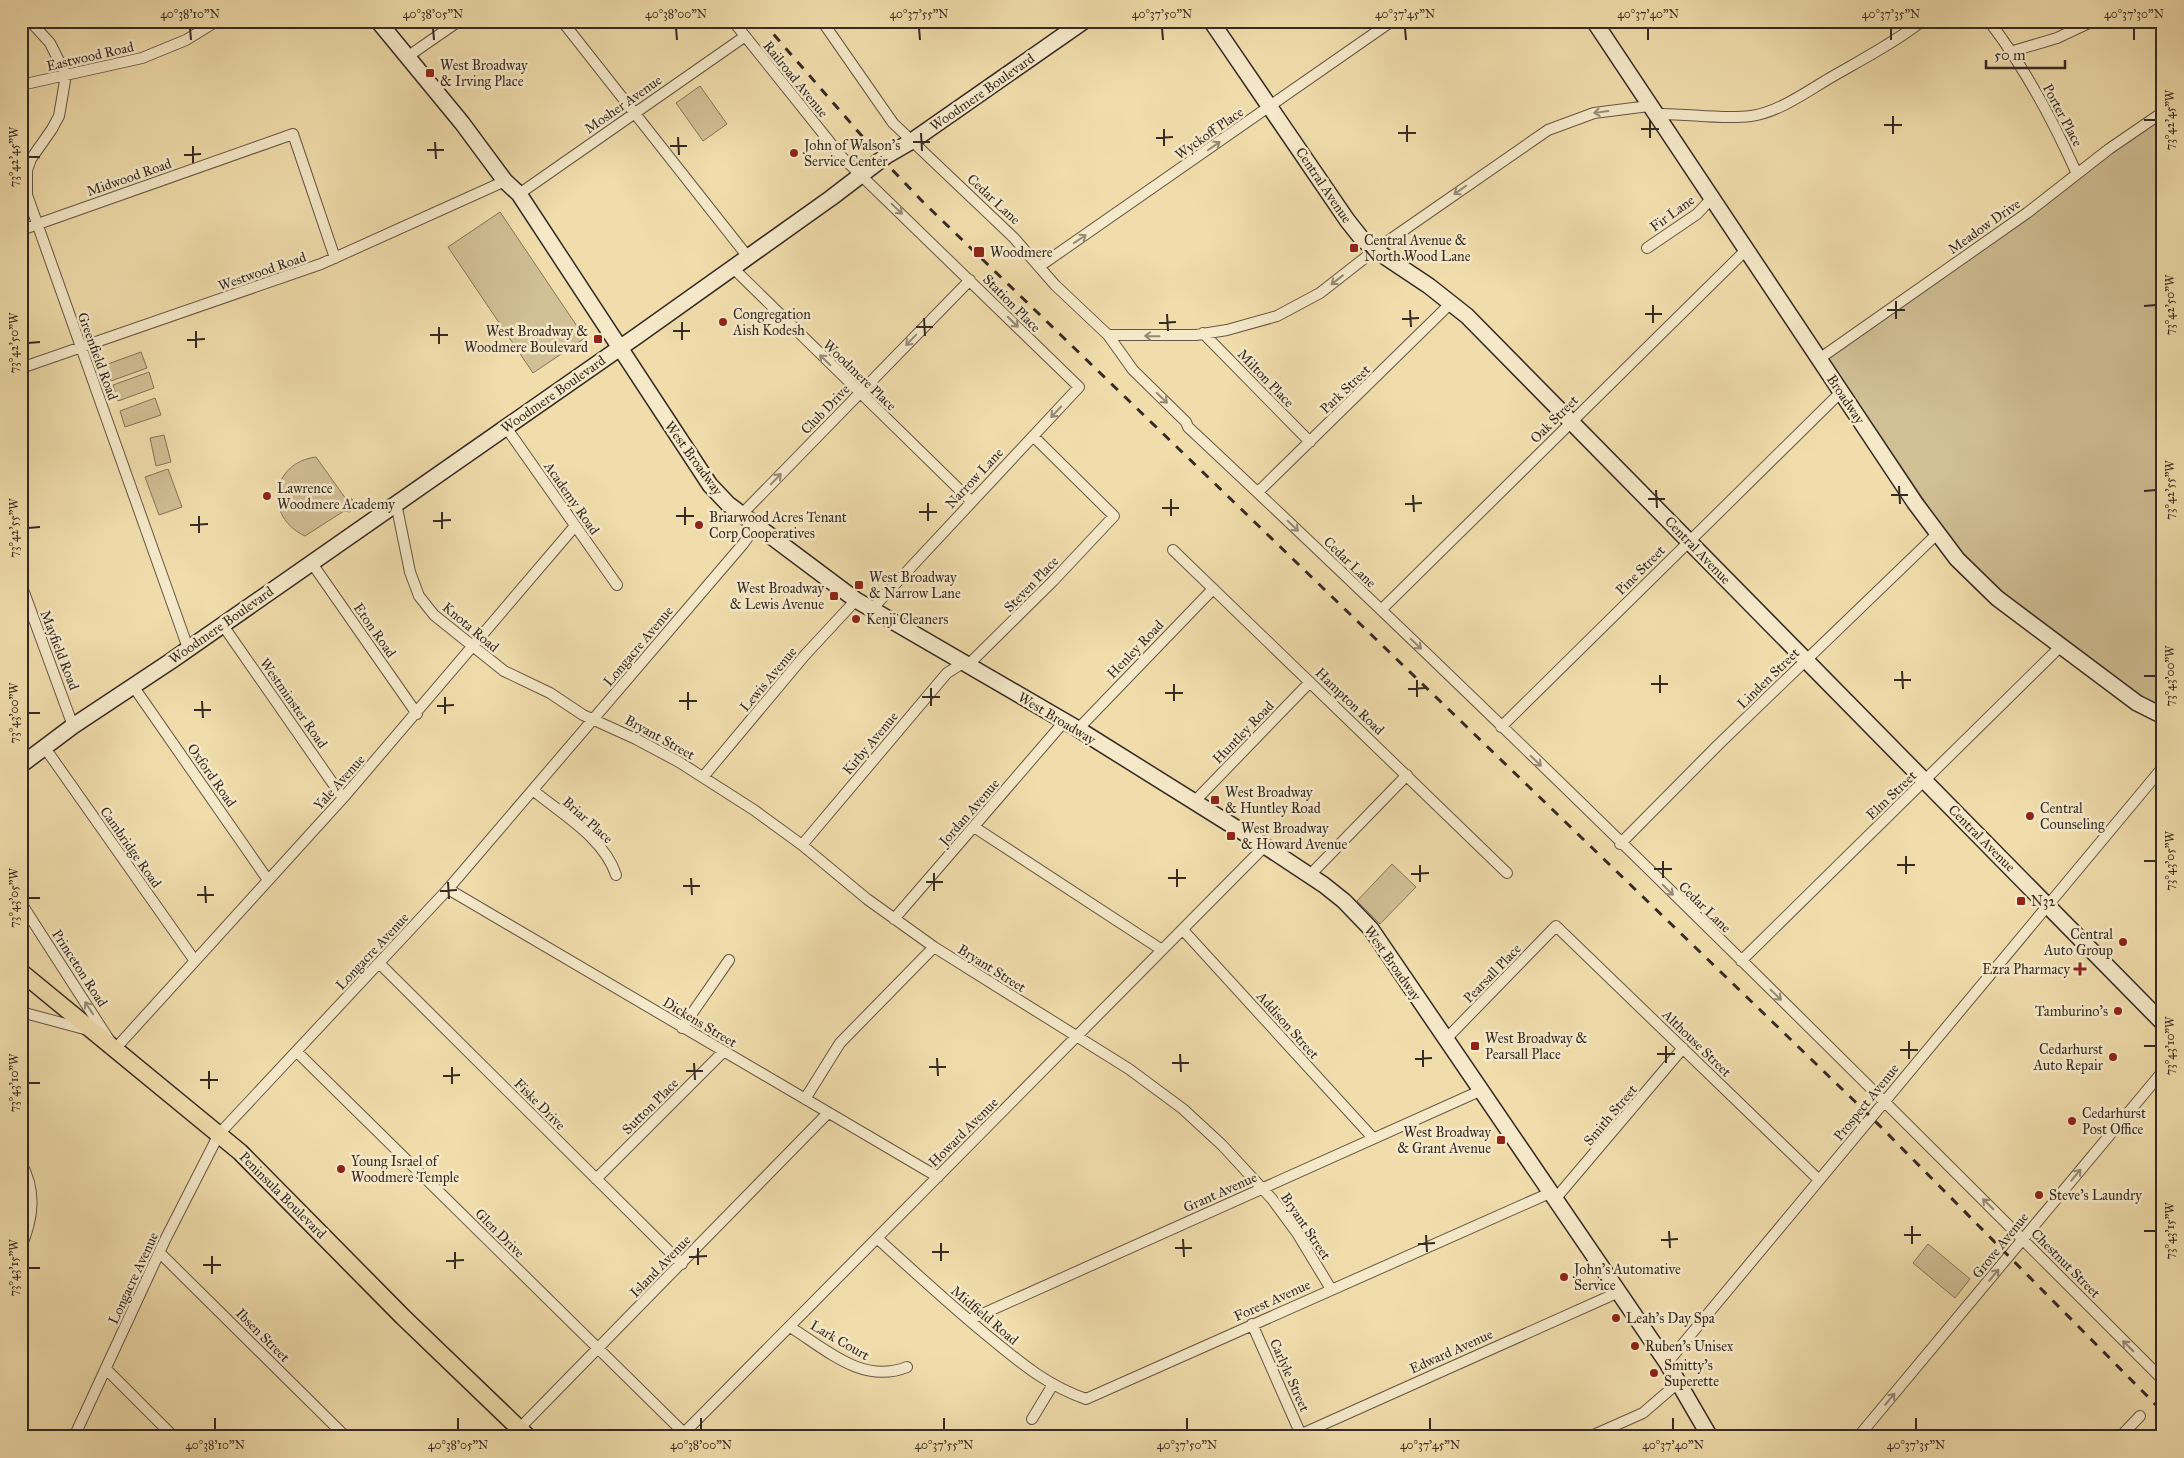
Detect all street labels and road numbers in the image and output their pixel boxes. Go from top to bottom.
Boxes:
street label: Eastwood Road [45,38,136,75]
street label: Railroad Avenue [760,38,832,121]
street label: Woodmere Boulevard [927,50,1038,135]
street label: Mosher Avenue [581,71,665,137]
street label: Porter Place [2039,81,2086,150]
street label: Wyckoff Place [1172,103,1247,163]
street label: Central Avenue [1292,144,1355,227]
street label: Midwood Road [85,155,174,200]
street label: Cedar Lane [964,171,1024,228]
street label: Fir Lane [1647,191,1698,235]
street label: Meadow Drive [1945,195,2024,258]
street label: Westwood Road [216,248,308,294]
street label: Station Place [979,271,1044,336]
street label: Greenfield Road [74,310,121,402]
street label: Woodmere Place [820,336,900,415]
street label: Milton Place [1234,346,1298,411]
street label: Woodmere Boulevard [498,352,609,437]
street label: Park Street [1317,361,1374,417]
street label: Broadway [1823,371,1868,428]
street label: Club Drive [797,381,853,438]
street label: Oak Street [1527,392,1582,447]
street label: West Broadway [661,418,726,499]
street label: Narrow Lane [942,444,1007,512]
street label: Academy Road [540,458,603,538]
street label: Central Avenue [1661,513,1734,588]
street label: Cedar Lane [1320,533,1379,592]
street label: Pine Street [1612,542,1669,599]
street label: Steven Place [1001,553,1062,616]
street label: Woodmere Boulevard [166,583,277,668]
street label: Knota Road [439,599,502,656]
street label: Eton Road [350,600,399,661]
street label: Longacre Avenue [600,603,677,690]
street label: Mayfield Road [36,608,83,693]
street label: Henley Road [1103,617,1167,682]
street label: Lewis Avenue [736,643,800,715]
street label: Linden Street [1734,644,1803,712]
street label: Westminster Road [256,655,331,751]
street label: Hampton Road [1312,664,1388,739]
street label: West Broadway [1015,689,1099,748]
street label: Huntley Road [1209,697,1278,767]
street label: Kirby Avenue [839,708,902,778]
street label: Bryant Street [622,711,698,764]
street label: Oxford Road [183,740,240,810]
street label: Yale Avenue [310,751,369,813]
street label: Elm Street [1863,767,1920,823]
street label: Jordan Avenue [934,775,1004,851]
street label: Briar Place [559,793,616,848]
street label: Central Avenue [1945,801,2019,876]
street label: Cambridge Road [96,803,165,891]
street label: Cedar Lane [1675,878,1734,937]
street label: Longacre Avenue [332,909,413,994]
street label: West Broadway [1361,923,1425,1004]
street label: Princeton Road [48,926,111,1010]
street label: Pearsall Place [1460,940,1525,1006]
street label: Bryant Street [955,941,1029,996]
street label: Addison Street [1252,987,1322,1063]
street label: Dickens Street [660,994,740,1051]
street label: Althouse Street [1658,1006,1735,1080]
street label: Prospect Avenue [1830,1060,1903,1144]
street label: Fiske Drive [510,1075,569,1134]
street label: Sutton Place [619,1075,682,1138]
street label: Smith Street [1580,1081,1641,1149]
street label: Howard Avenue [925,1094,1002,1171]
street label: Peninsula Boulevard [236,1148,330,1242]
street label: Grant Avenue [1181,1169,1260,1216]
street label: Bryant Street [1277,1190,1334,1263]
street label: Glen Drive [471,1205,528,1262]
street label: Grove Avenue [1969,1209,2032,1282]
street label: Chestnut Street [2028,1225,2104,1302]
street label: Longacre Avenue [105,1229,162,1327]
street label: Island Avenue [626,1231,694,1301]
street label: Forest Avenue [1231,1276,1313,1325]
street label: Midfield Road [947,1282,1022,1349]
street label: Ibsen Street [232,1305,293,1366]
street label: Lark Court [807,1317,872,1364]
street label: Edward Avenue [1407,1325,1496,1377]
street label: Carlyle Street [1266,1336,1313,1414]

